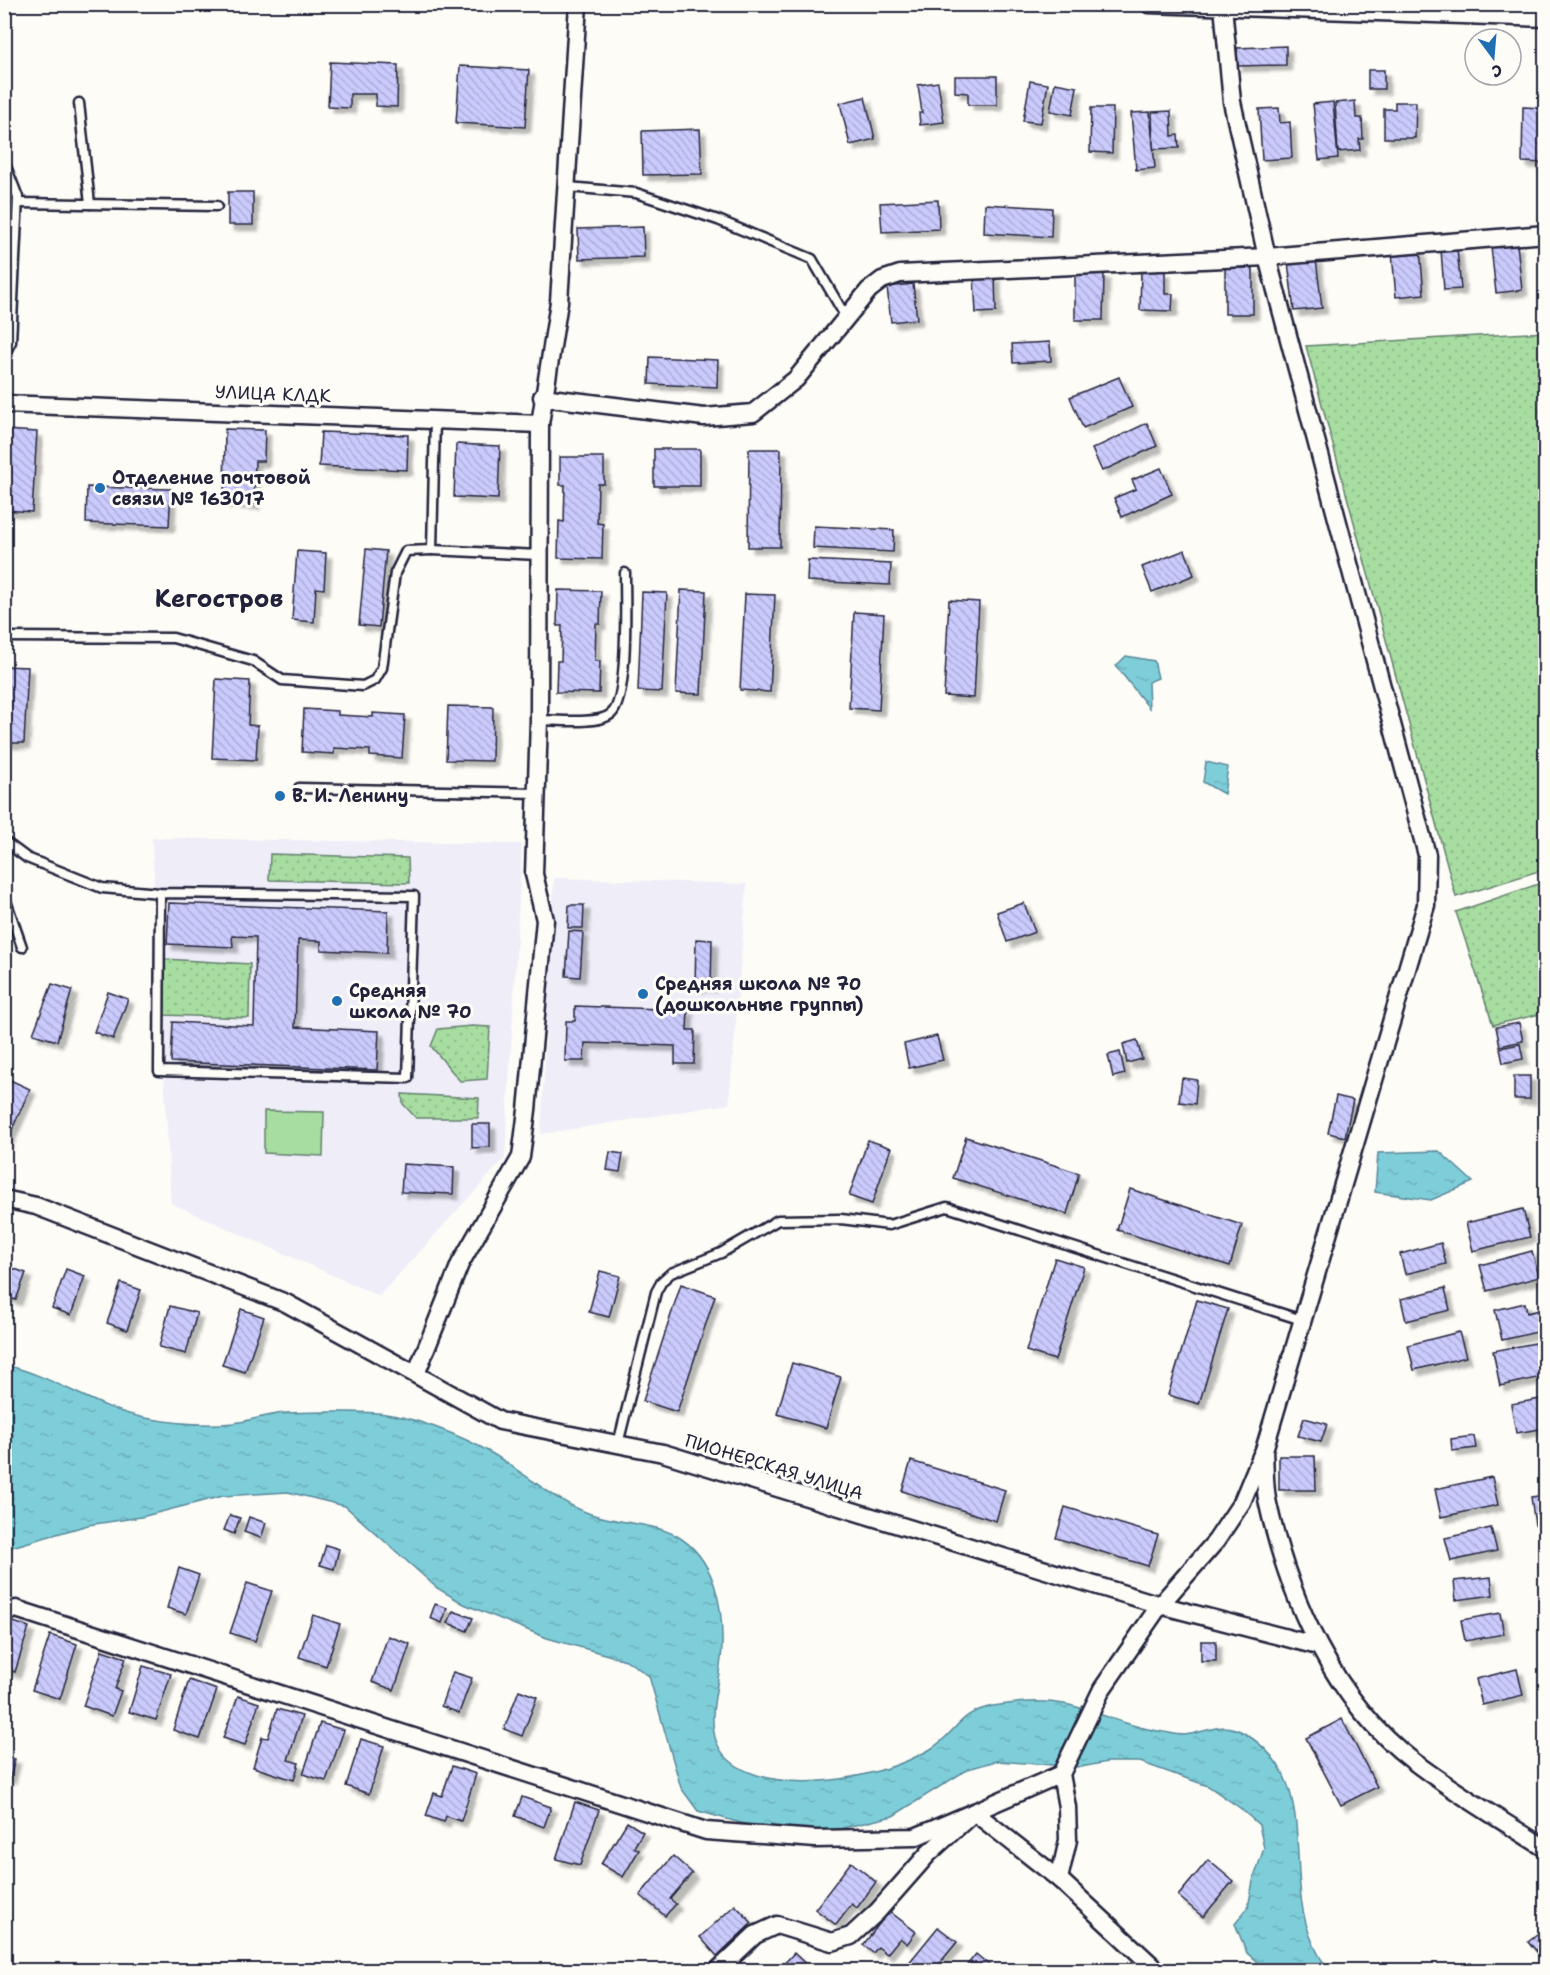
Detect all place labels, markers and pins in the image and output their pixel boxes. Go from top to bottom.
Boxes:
place label: Отделение почтовой связи № 163017 [112,466,311,511]
marker: Отделение почтовой связи № 163017 [93,481,107,495]
place label: В. И. Ленину [292,784,409,808]
marker: В. И. Ленину [273,789,287,803]
place label: Средняя школа № 70 (дошкольные группы) [655,972,864,1017]
place label: Средняя школа № 70 [349,979,472,1024]
marker: Средняя школа № 70 (дошкольные группы) [636,987,650,1001]
marker: Средняя школа № 70 [330,994,344,1008]

